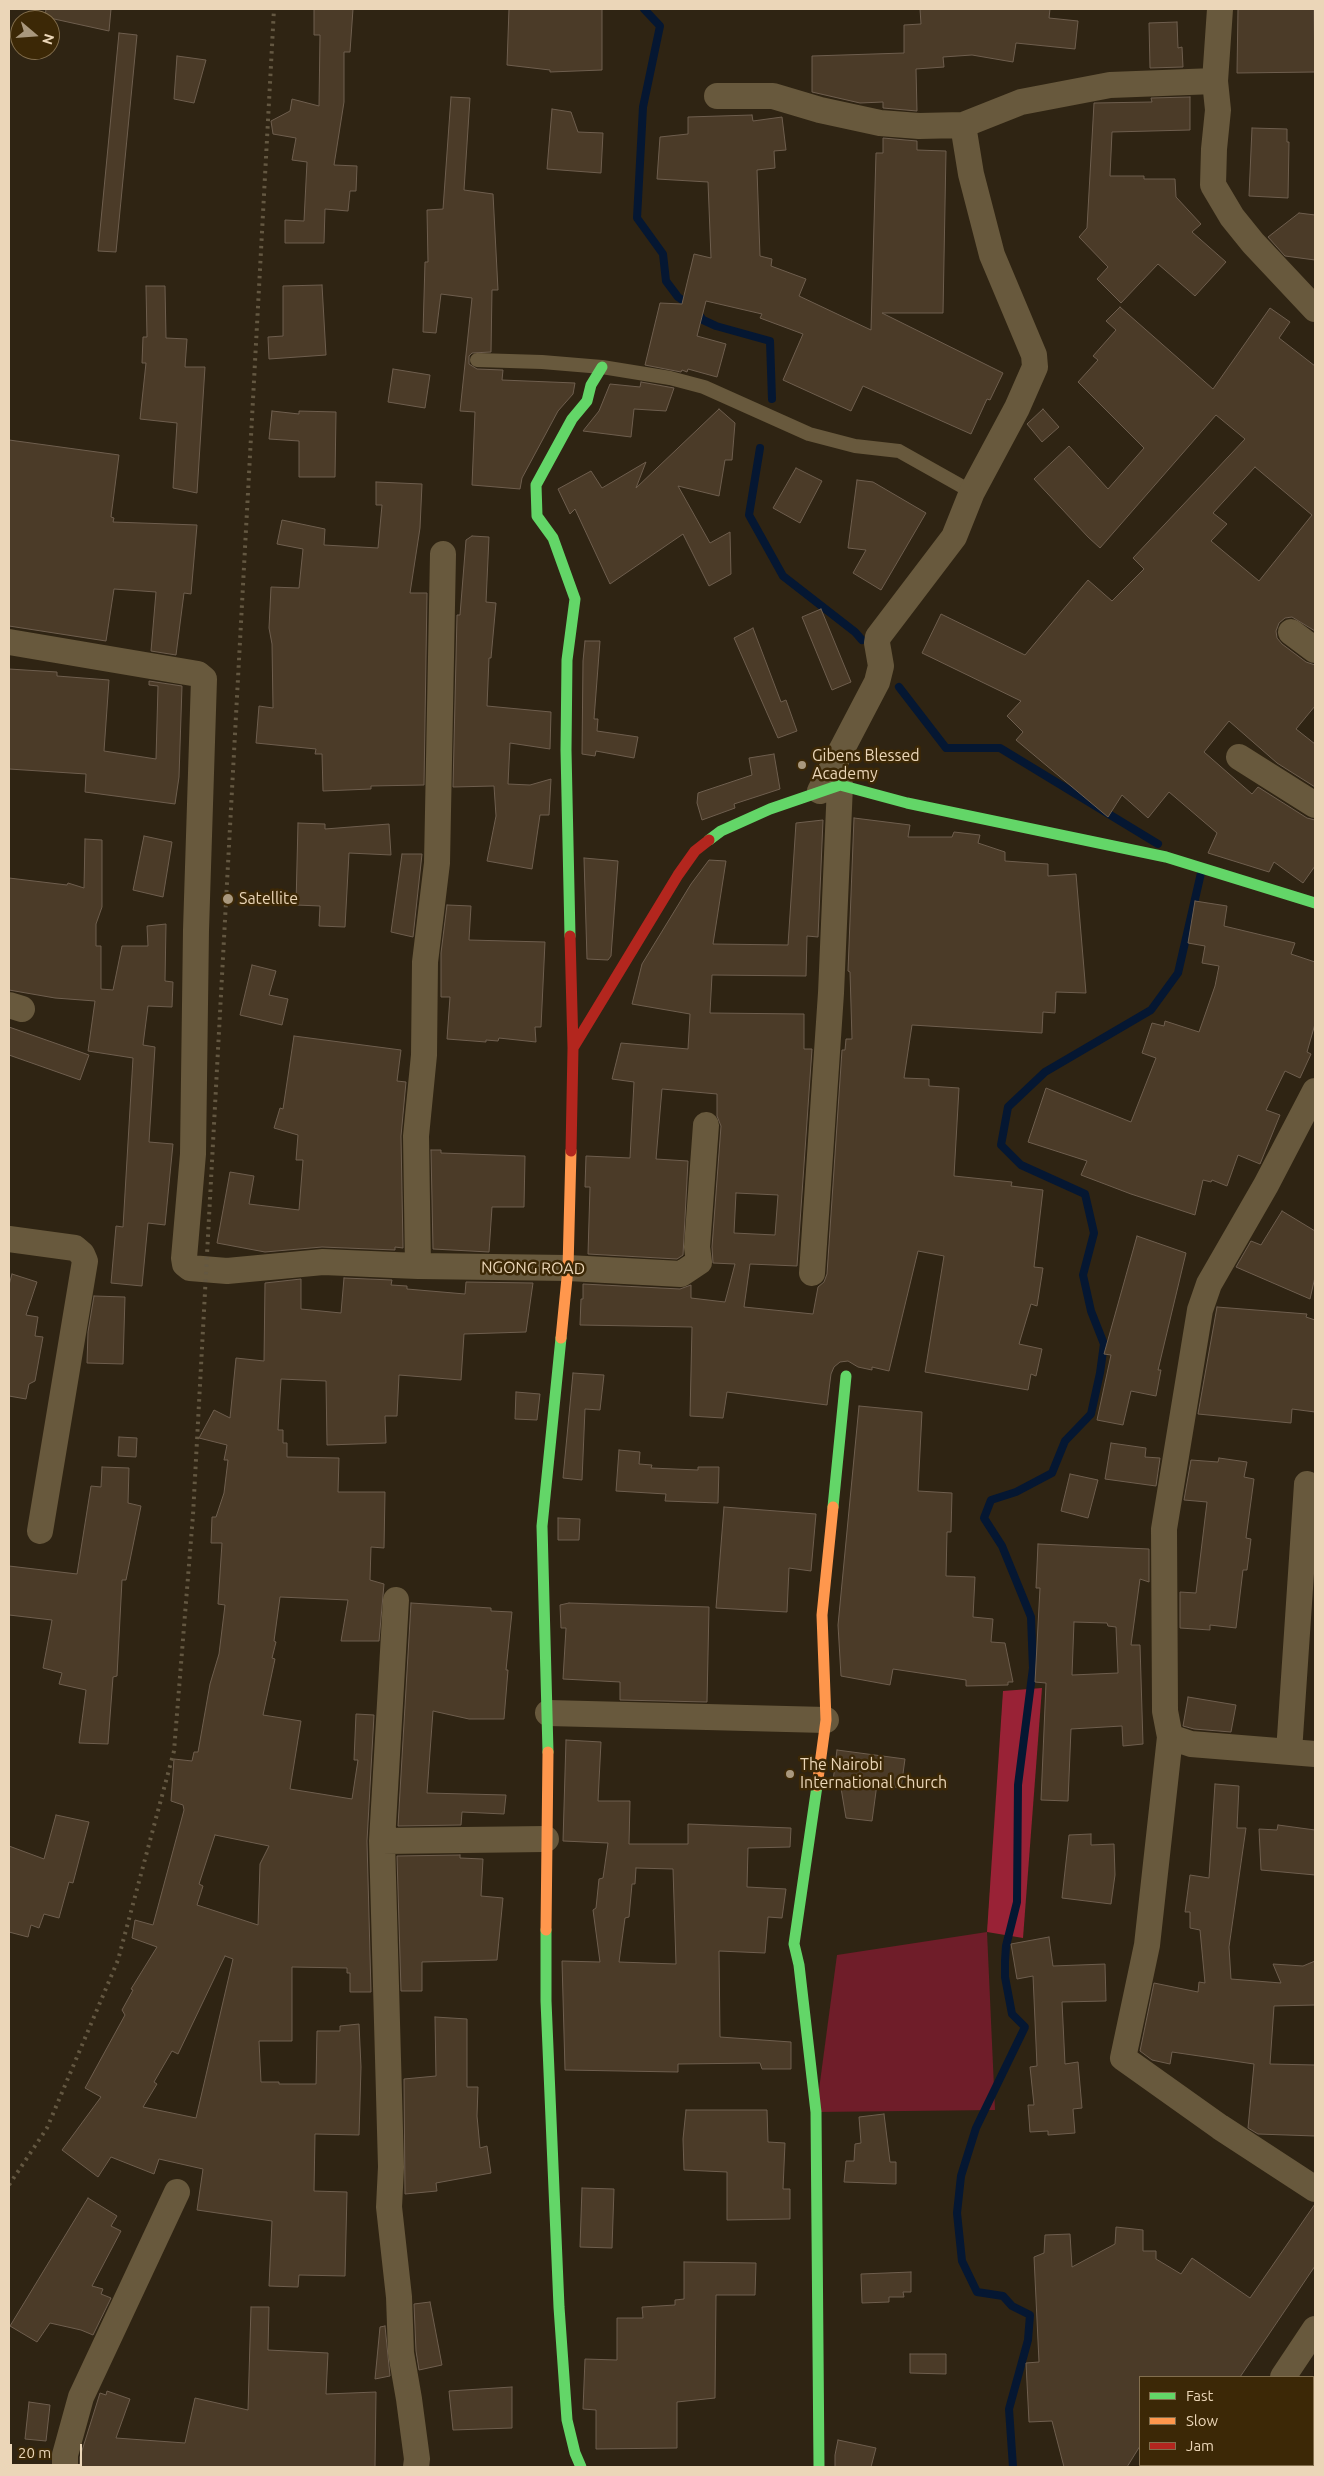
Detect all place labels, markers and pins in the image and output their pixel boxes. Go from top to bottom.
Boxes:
place label: Gibens Blessed Academy [812,746,920,784]
marker: Gibens Blessed Academy [796,759,808,771]
place label: Satellite [239,889,298,909]
marker: Satellite [221,892,235,906]
place label: The Nairobi International Church [800,1755,947,1793]
marker: The Nairobi International Church [784,1768,796,1780]

